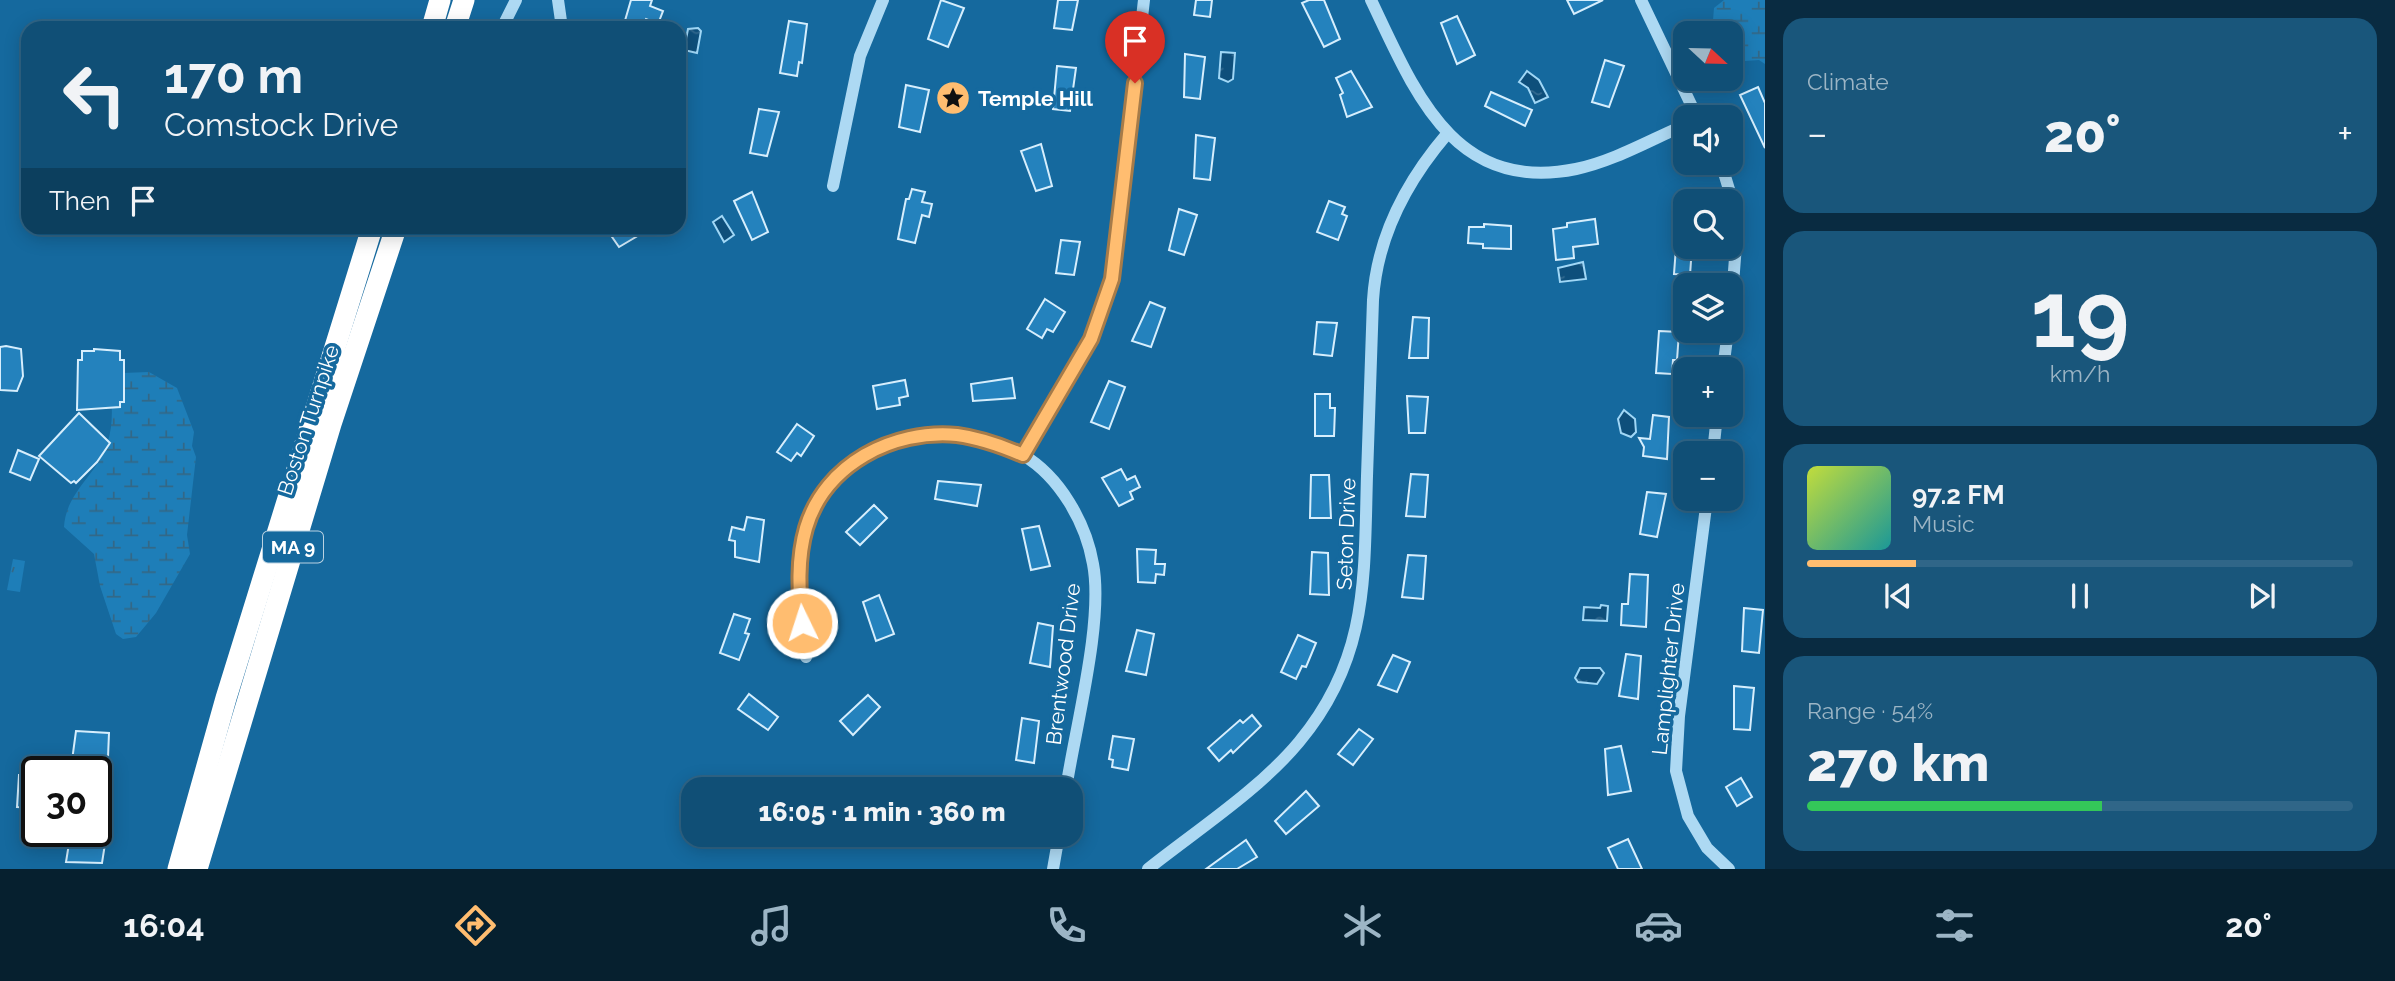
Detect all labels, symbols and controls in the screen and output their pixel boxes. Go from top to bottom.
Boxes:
pin [1105,11,1165,83]
north arrow [1673,21,1743,91]
map controls [1673,21,1743,511]
icon: arrive [1116,22,1154,60]
text: 170 m [164,47,303,104]
icon: left [49,49,140,140]
text: Climate [1807,68,1889,95]
place icon: Temple Hill [934,79,972,117]
place label: Temple Hill [978,86,1093,111]
text: 20° [2044,103,2121,164]
button: sound [1673,105,1743,175]
text: Comstock Drive [164,106,398,143]
text: − [1807,111,1827,156]
text: + [2337,111,2353,156]
icon: arrive [124,182,162,220]
text: Then [49,186,110,216]
button: search [1673,189,1743,259]
text: 19 [2031,261,2129,368]
button: layers [1673,273,1743,343]
street label: Boston Turnpike [272,342,344,498]
button: + [1673,357,1743,427]
text: km/h [2050,360,2110,387]
button: − [1673,441,1743,511]
street label: Seton Drive [1332,478,1360,590]
text: 97.2 FM [1912,480,2005,510]
text: Music [1912,510,1975,537]
road number: MA 9 [263,532,323,562]
icon: previous [1879,577,1917,615]
icon: pause [2061,577,2099,615]
icon: next [2243,577,2281,615]
street label: Brentwood Drive [1041,582,1085,746]
street label: Lamplighter Drive [1647,582,1689,756]
position arrow [765,586,839,660]
text: Range · 54% [1807,697,1933,724]
text: 270 km [1807,732,1989,793]
speed limit sign: 30 [21,756,112,847]
text: 16:05 · 1 min · 360 m [758,797,1006,827]
icon: directions [451,901,500,950]
icon: music [747,901,796,950]
icon: phone [1042,901,1091,950]
icon: climate [1338,901,1387,950]
icon: car [1634,901,1683,950]
icon: filters [1930,901,1979,950]
text: 16:04 [123,907,204,944]
text: 20° [2225,907,2272,944]

